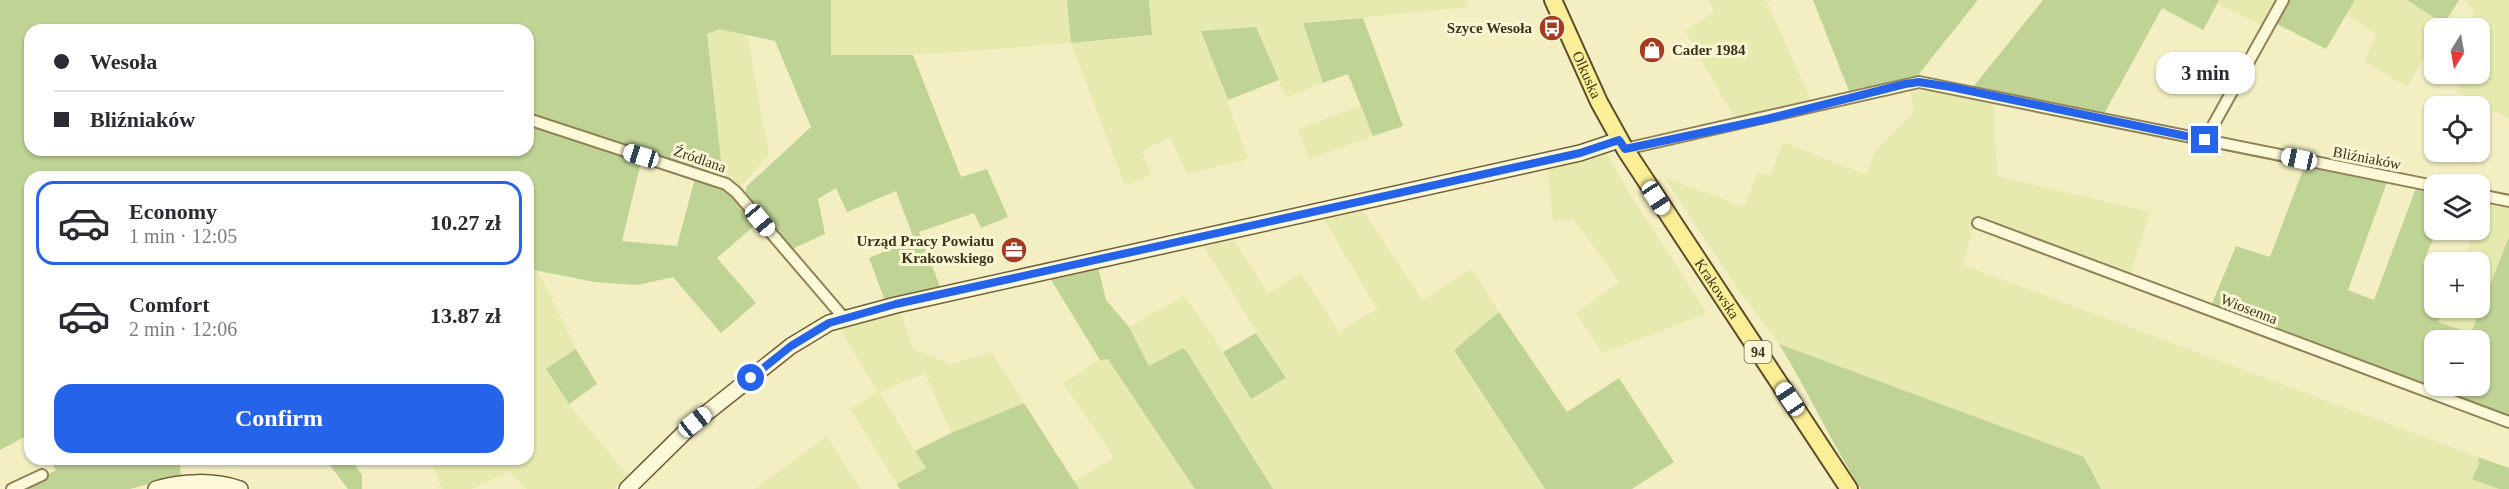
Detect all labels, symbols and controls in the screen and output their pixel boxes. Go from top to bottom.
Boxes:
bus stop icon: Szyce Wesoła [1537,13,1567,43]
north arrow [2424,18,2490,84]
map controls [2424,18,2490,396]
place label: Szyce Wesoła [1447,20,1532,36]
shop icon: Cader 1984 [1637,35,1667,65]
place label: Cader 1984 [1672,42,1746,58]
text: Wesoła [90,49,157,74]
street label: Olkuska [1569,49,1604,101]
callout: 3 min [2156,53,2254,95]
text: 3 min [2181,62,2230,84]
button: locate [2424,96,2490,162]
text: Bliźniaków [90,107,195,132]
route end [2191,126,2218,153]
car [621,142,661,170]
street label: Źródlana [672,143,729,175]
street label: Bliźniaków [2332,144,2403,172]
car [2280,146,2318,172]
button: layers [2424,174,2490,240]
car [1639,178,1673,218]
icon: car [57,196,111,250]
text: Economy [129,199,217,224]
car [742,200,778,240]
text: 10.27 zł [430,210,501,235]
text: 1 min · 12:05 [129,225,237,247]
place label: Urząd Pracy Powiatu Krakowskiego [857,233,994,266]
office icon: Urząd Pracy Powiatu Krakowskiego [999,235,1029,265]
button: + [2424,252,2490,318]
street label: Krakowska [1692,256,1743,322]
icon: car [57,289,111,343]
street label: Wiosenna [2218,291,2280,327]
text: Comfort [129,292,210,317]
text: 13.87 zł [430,303,501,328]
text: 2 min · 12:06 [129,318,237,340]
button: − [2424,330,2490,396]
road number: 94 [1744,341,1772,363]
route start [737,364,764,391]
car [1772,379,1808,419]
button: Confirm [54,384,504,453]
car [675,404,715,440]

